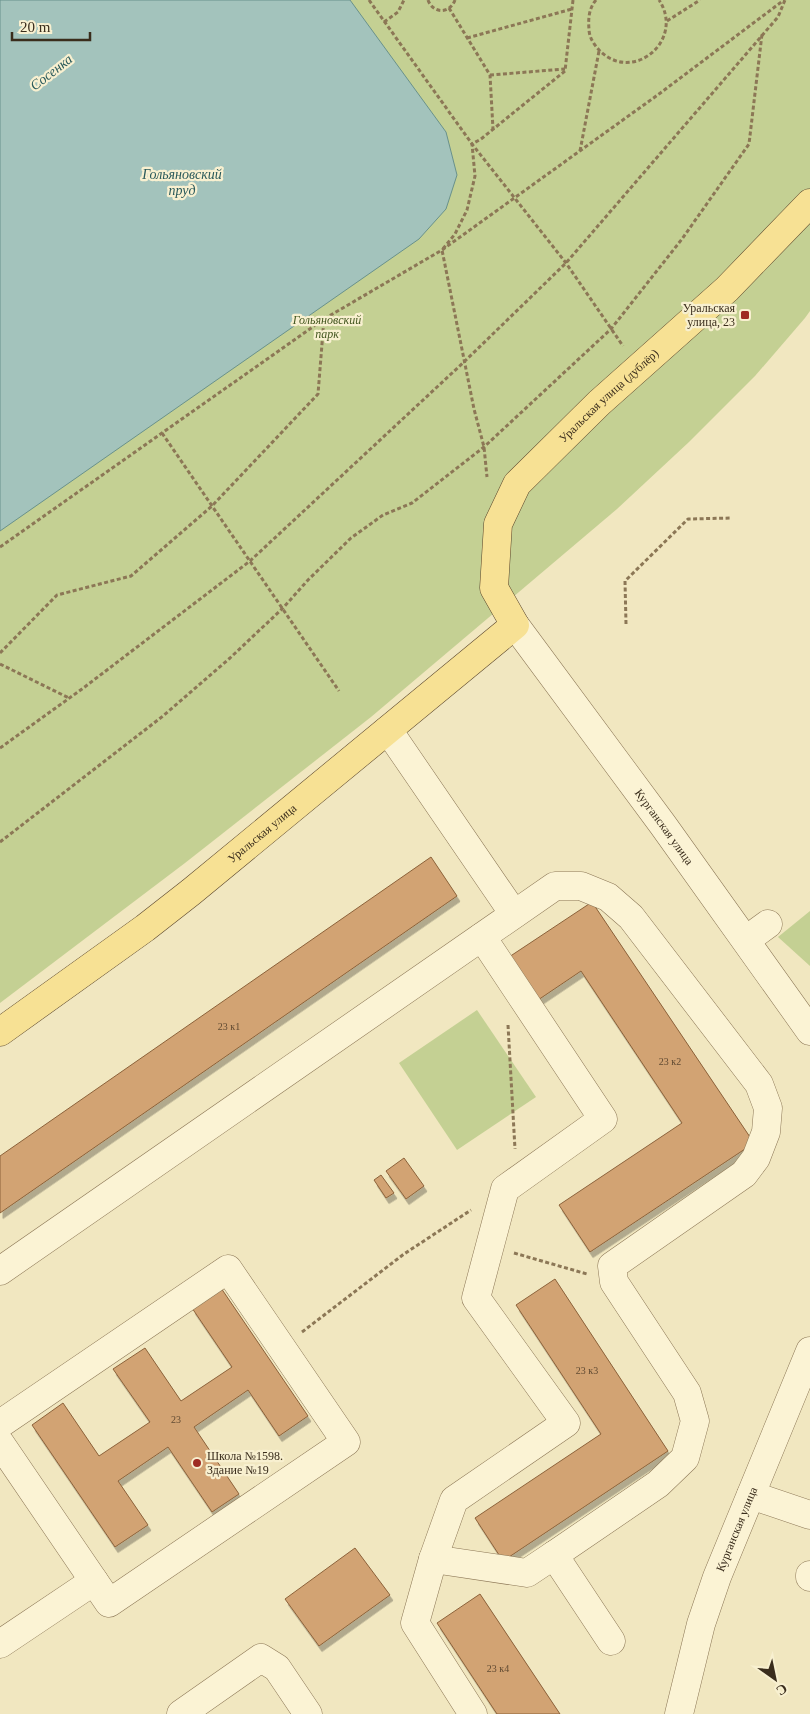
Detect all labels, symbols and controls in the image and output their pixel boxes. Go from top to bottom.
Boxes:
scale bar [12,10,90,42]
text: 20 m [20,19,51,35]
water label: Сосенка [27,51,75,93]
water label: Гольяновский пруд [141,167,222,198]
place label: Уральская улица, 23 [683,301,735,329]
marker: Уральская улица, 23 [739,309,751,321]
park label: Гольяновcкий парк [292,313,361,341]
street label: Уральская улица (дублёр) [556,346,662,445]
street label: Курганская улица [632,786,697,868]
street label: Уральская улица [225,801,300,866]
house number: 23 к1 [218,1021,240,1032]
house number: 23 к2 [659,1056,681,1067]
house number: 23 к3 [576,1365,598,1376]
house number: 23 [171,1414,181,1425]
place label: Школа №1598. Здание №19 [207,1449,283,1477]
marker: Школа №1598. Здание №19 [191,1457,203,1469]
street label: Курганская улица [713,1484,761,1574]
north arrow [750,1654,800,1704]
house number: 23 к4 [487,1663,509,1674]
text: С [773,1680,790,1699]

